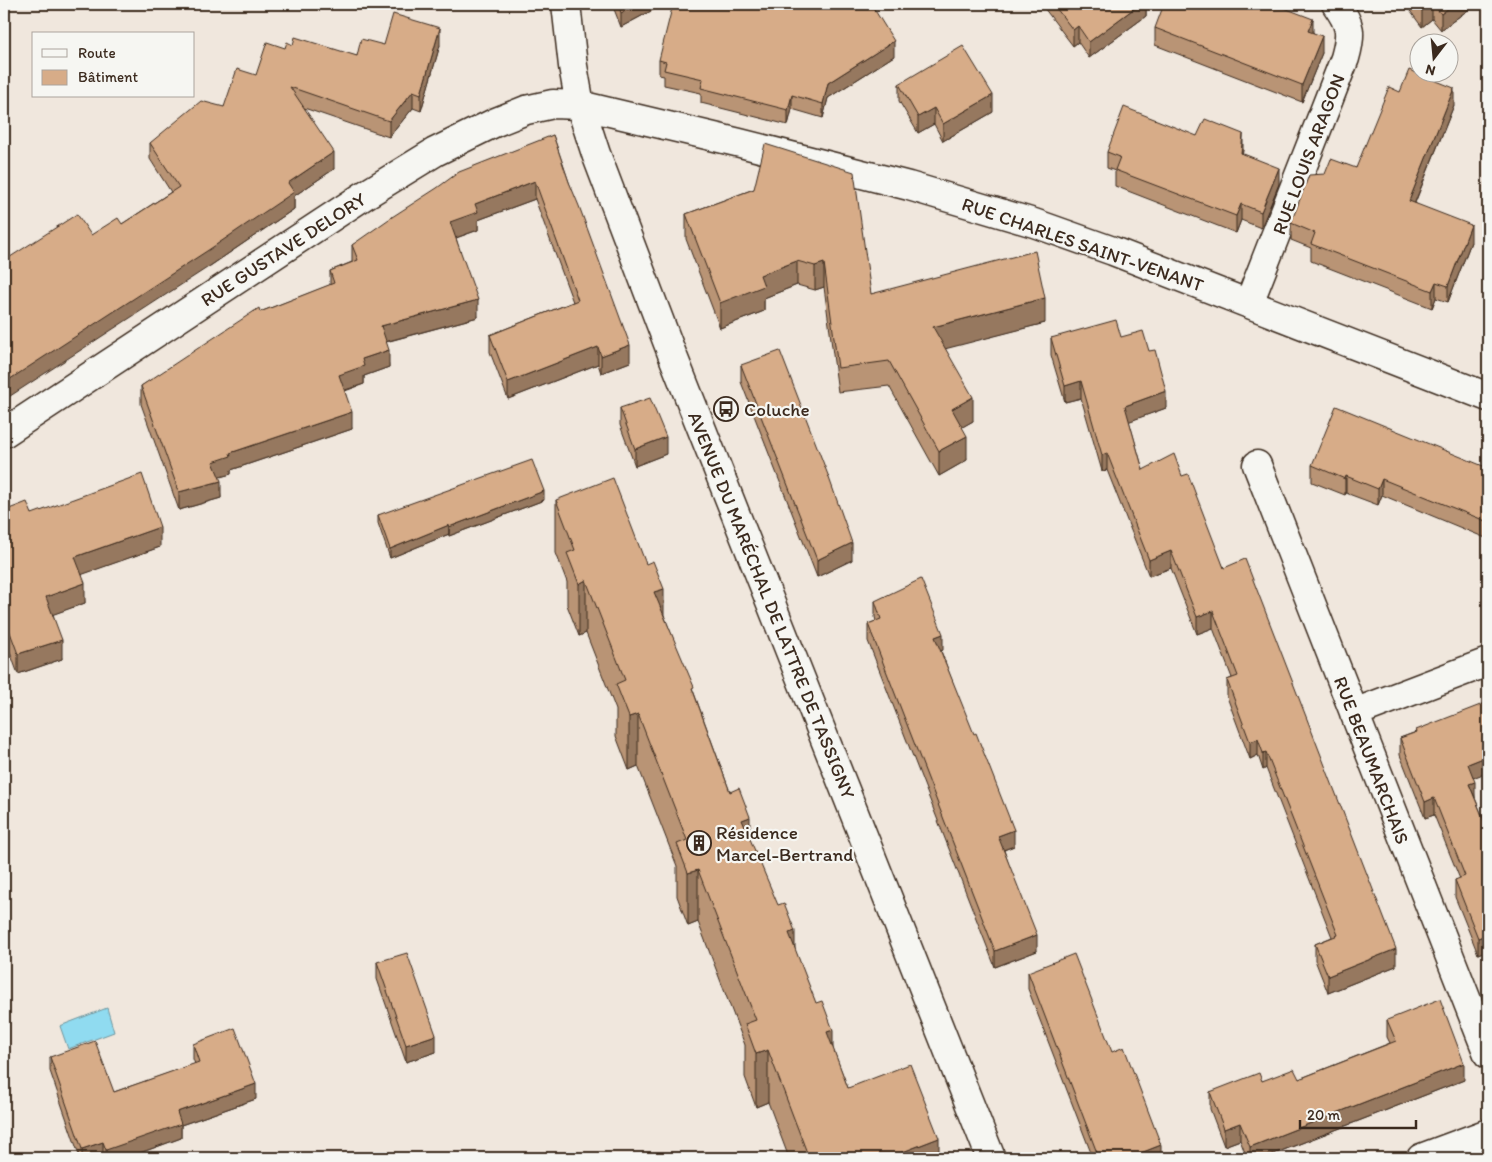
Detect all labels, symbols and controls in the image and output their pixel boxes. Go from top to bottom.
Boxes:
legend [32,32,195,98]
north arrow [1410,32,1460,82]
text: Route [78,44,116,62]
text: N [1424,61,1437,79]
text: Bâtiment [78,68,139,86]
street label: RUE LOUIS ARAGON [1267,71,1350,238]
street label: RUE GUSTAVE DELORY [196,187,370,311]
street label: RUE CHARLES SAINT-VENANT [959,192,1207,297]
bus stop icon: Coluche [713,396,739,422]
place label: Coluche [744,398,810,421]
street label: AVENUE DU MARÉCHAL DE LATTRE DE TASSIGNY [683,408,860,802]
street label: RUE BEAUMARCHAIS [1329,673,1414,847]
place label: Résidence Marcel-Bertrand [716,821,853,866]
building icon: Résidence Marcel-Bertrand [686,830,712,856]
scale bar [1300,1097,1416,1129]
text: 20 m [1307,1106,1341,1124]

